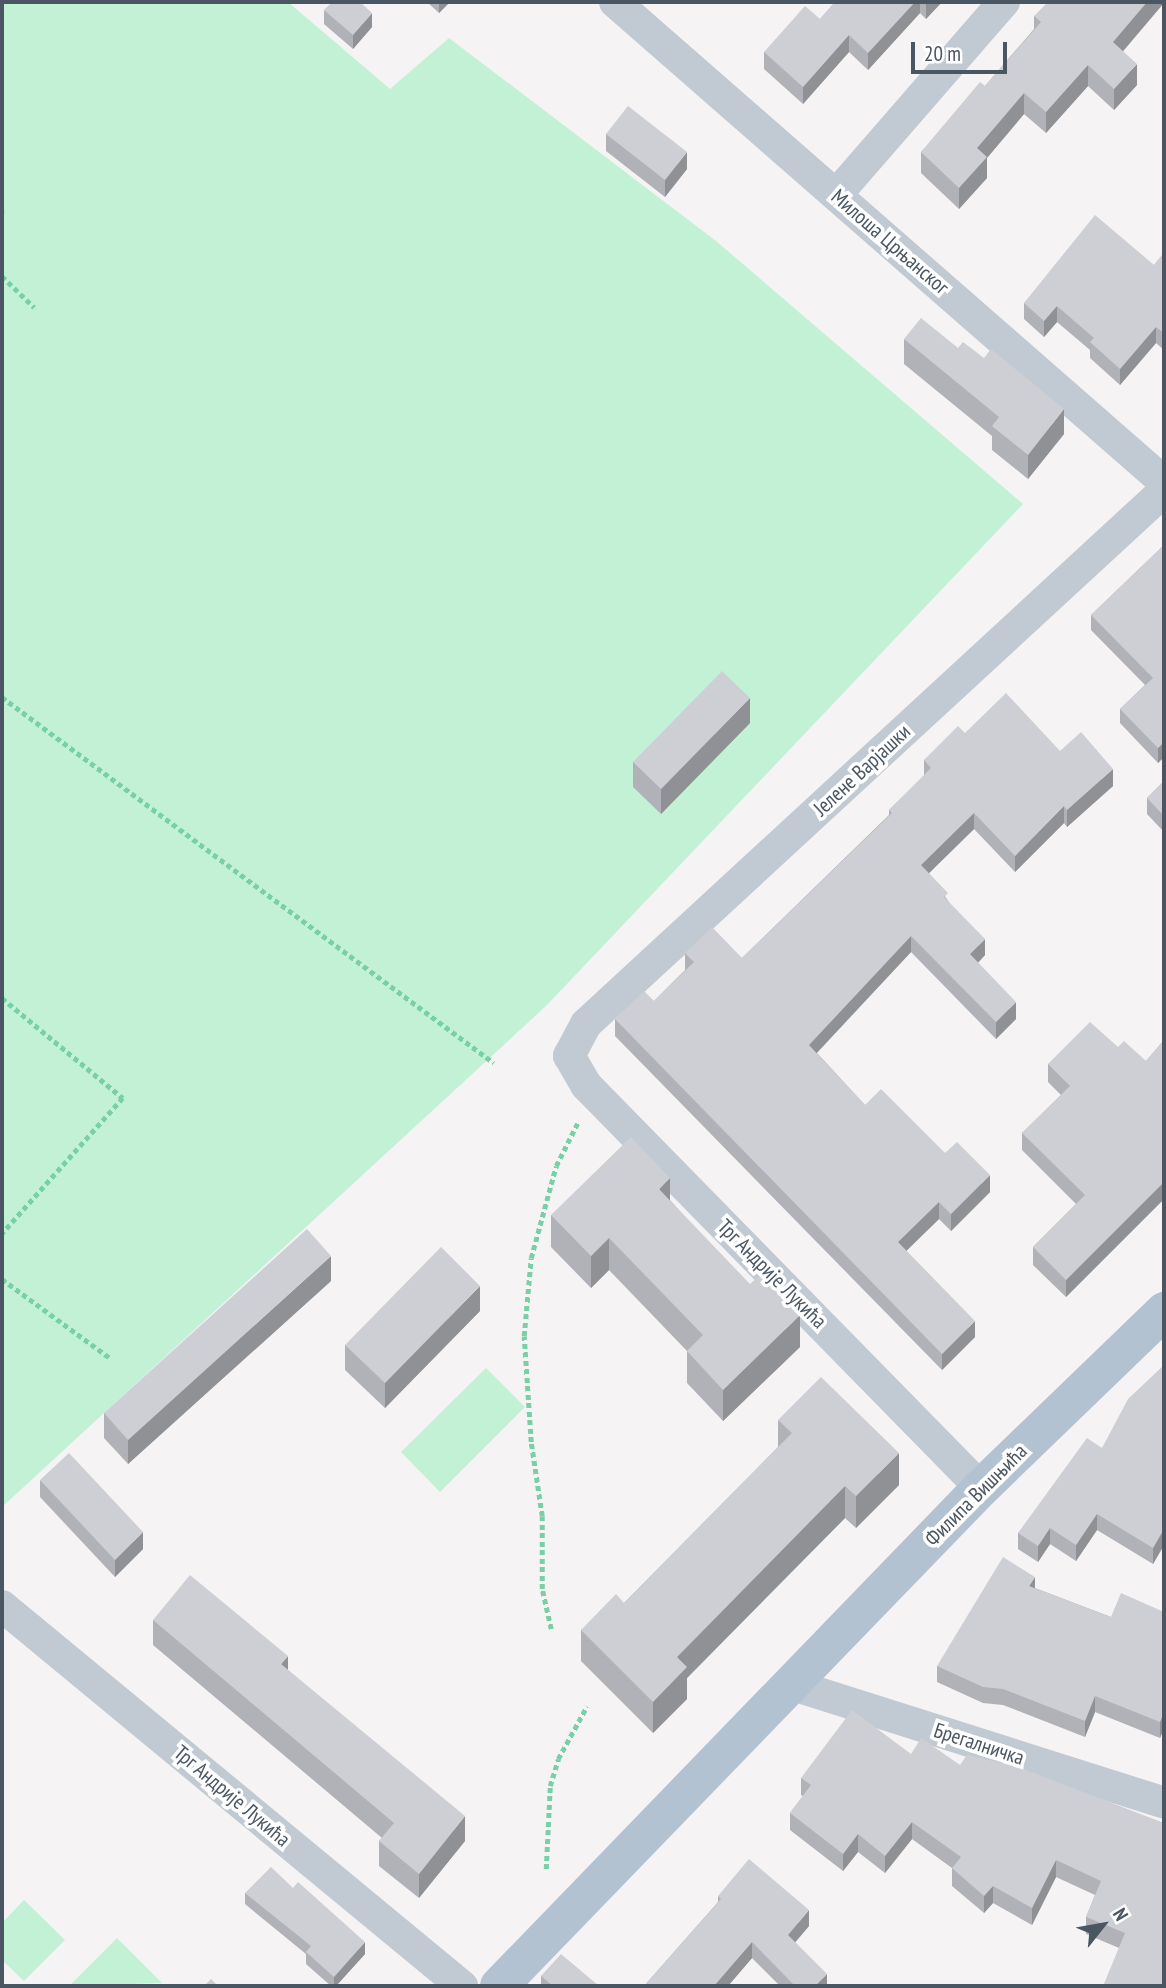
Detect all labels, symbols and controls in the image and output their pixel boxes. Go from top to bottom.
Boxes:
scale bar [914,28,1010,72]
text: 20 m [924,40,961,67]
street label: Милоша Црњанског [826,184,954,300]
street label: Јелене Варјашки [808,719,916,821]
street label: Трг Андрије Лукића [712,1214,832,1334]
street label: Филипа Вишњића [920,1439,1032,1551]
street label: Брегалничка [931,1718,1027,1770]
street label: Трг Андрије Лукића [168,1740,296,1852]
north arrow [1068,1890,1138,1960]
text: N [1108,1904,1134,1925]

